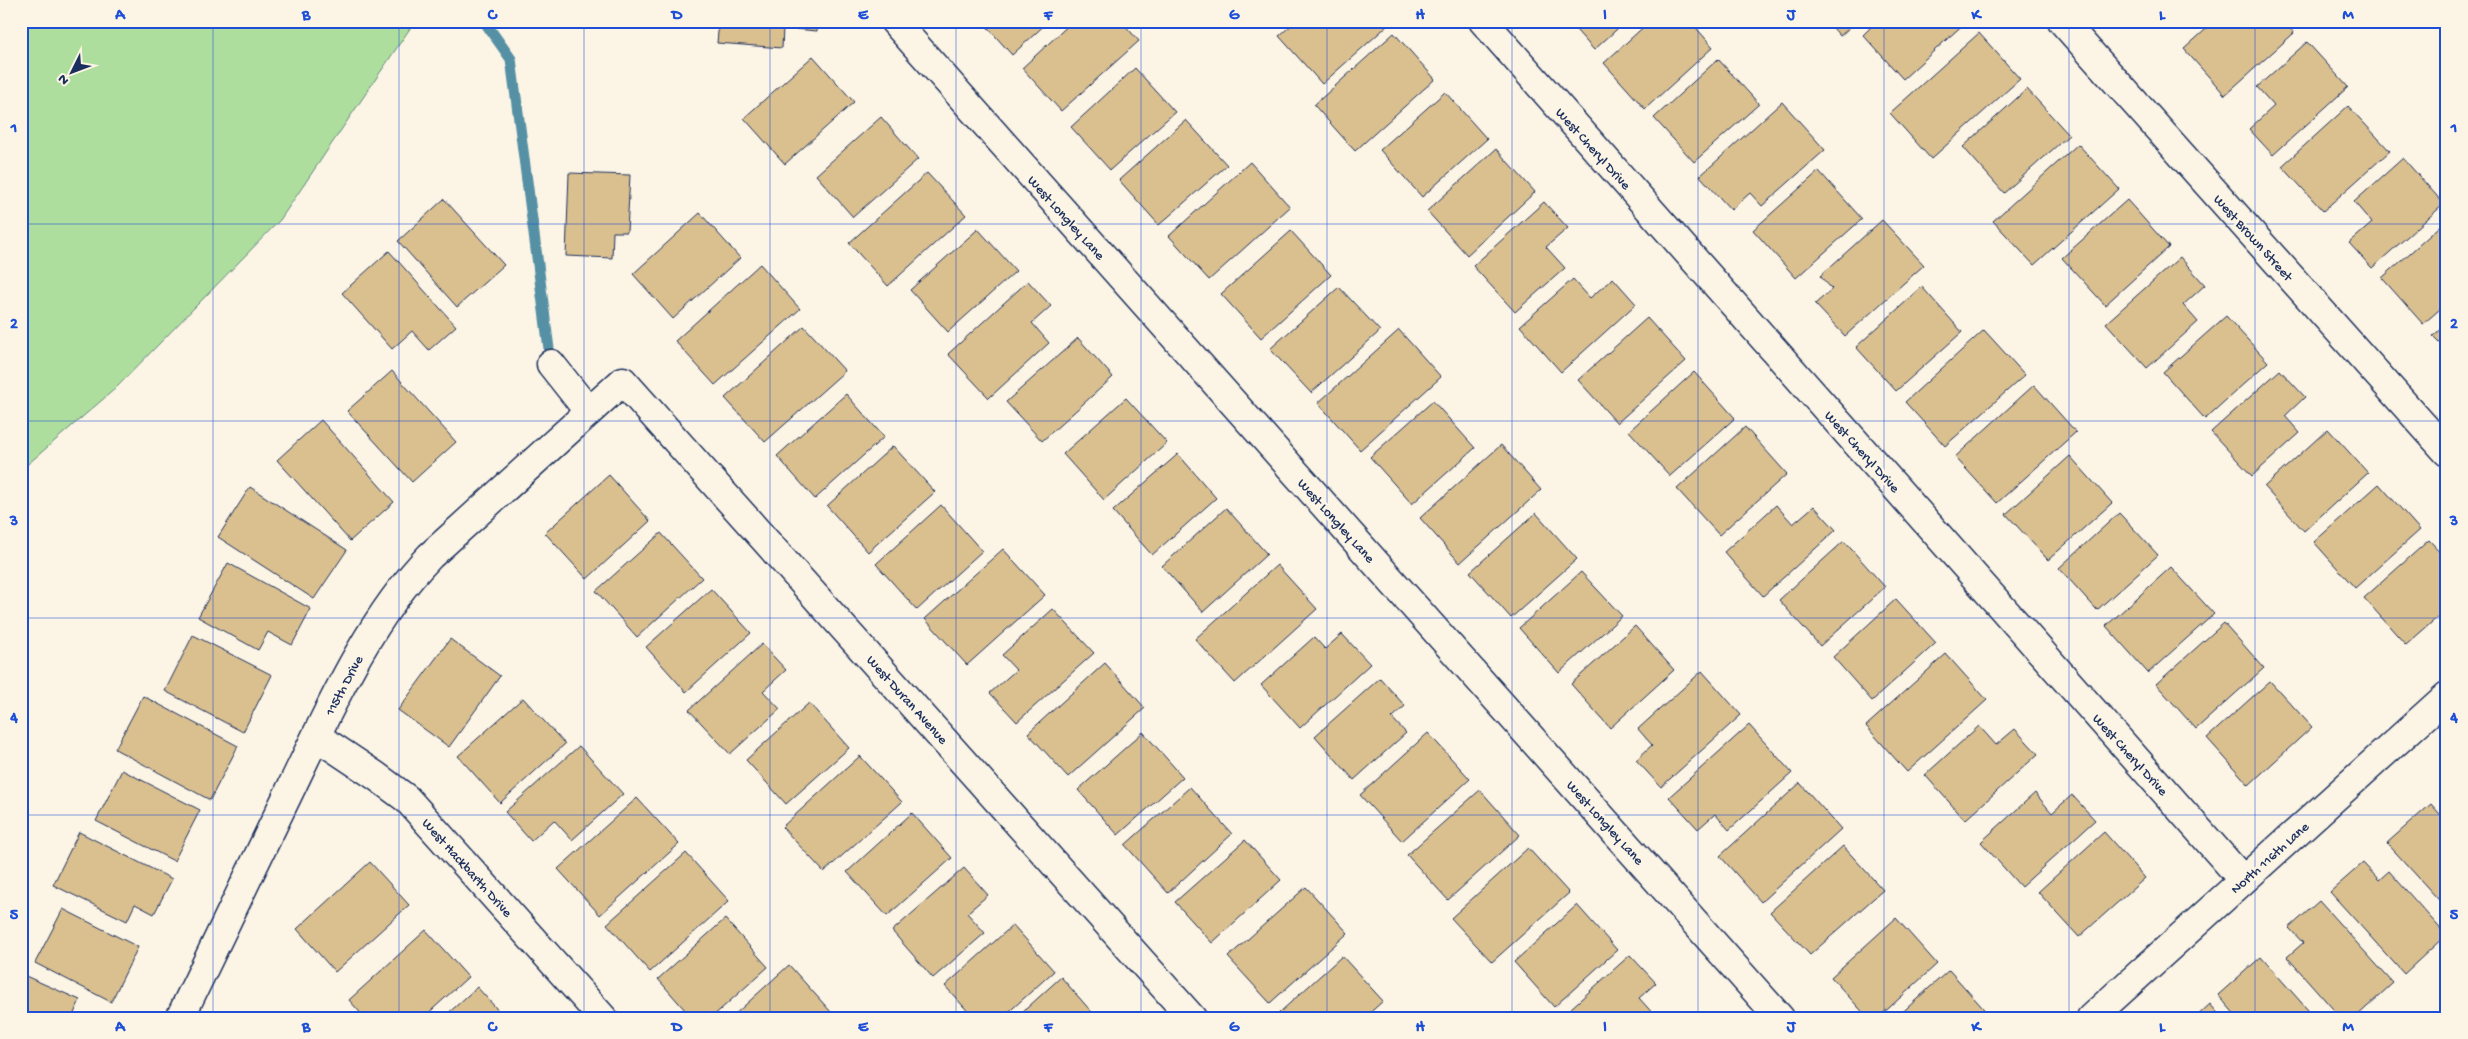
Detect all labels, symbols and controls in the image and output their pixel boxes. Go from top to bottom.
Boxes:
text: A [114,7,126,26]
text: B [301,7,311,26]
text: C [487,7,498,26]
text: D [670,7,683,26]
text: E [858,7,869,26]
text: F [1043,7,1054,26]
text: G [1229,7,1240,26]
text: H [1415,7,1425,26]
text: I [1603,7,1607,26]
text: J [1786,7,1797,26]
text: K [1971,7,1983,26]
text: L [2159,7,2166,26]
text: M [2342,7,2354,26]
north arrow [48,48,98,98]
text: N [55,70,74,88]
street label: West Cheryl Drive [1551,105,1634,195]
text: 1 [10,120,17,139]
text: 1 [2450,120,2457,139]
street label: West Longley Lane [1023,173,1108,265]
street label: West Brown Street [2209,192,2296,286]
text: 2 [10,316,18,335]
text: 2 [2450,316,2458,335]
street label: West Cheryl Drive [1820,408,1903,498]
street label: West Longley Lane [1293,476,1378,568]
text: 3 [9,513,18,532]
text: 3 [2449,513,2458,532]
street label: 115th Drive [322,652,369,720]
street label: West Duran Avenue [862,653,951,749]
text: 4 [9,710,18,729]
text: 4 [2449,710,2458,729]
street label: West Cheryl Drive [2088,711,2171,801]
street label: West Longley Lane [1562,778,1647,870]
street label: West Hackbarth Drive [417,816,516,922]
street label: North 116th Lane [2228,819,2314,899]
text: 5 [10,907,19,926]
text: 5 [2450,907,2459,926]
text: A [114,1019,126,1038]
text: B [301,1019,311,1038]
text: C [487,1019,498,1038]
text: D [670,1019,683,1038]
text: E [858,1019,869,1038]
text: F [1043,1019,1054,1038]
text: G [1229,1019,1240,1038]
text: H [1415,1019,1425,1038]
text: I [1603,1019,1607,1038]
text: J [1786,1019,1797,1038]
text: K [1971,1019,1983,1038]
text: L [2159,1019,2166,1038]
text: M [2342,1019,2354,1038]

